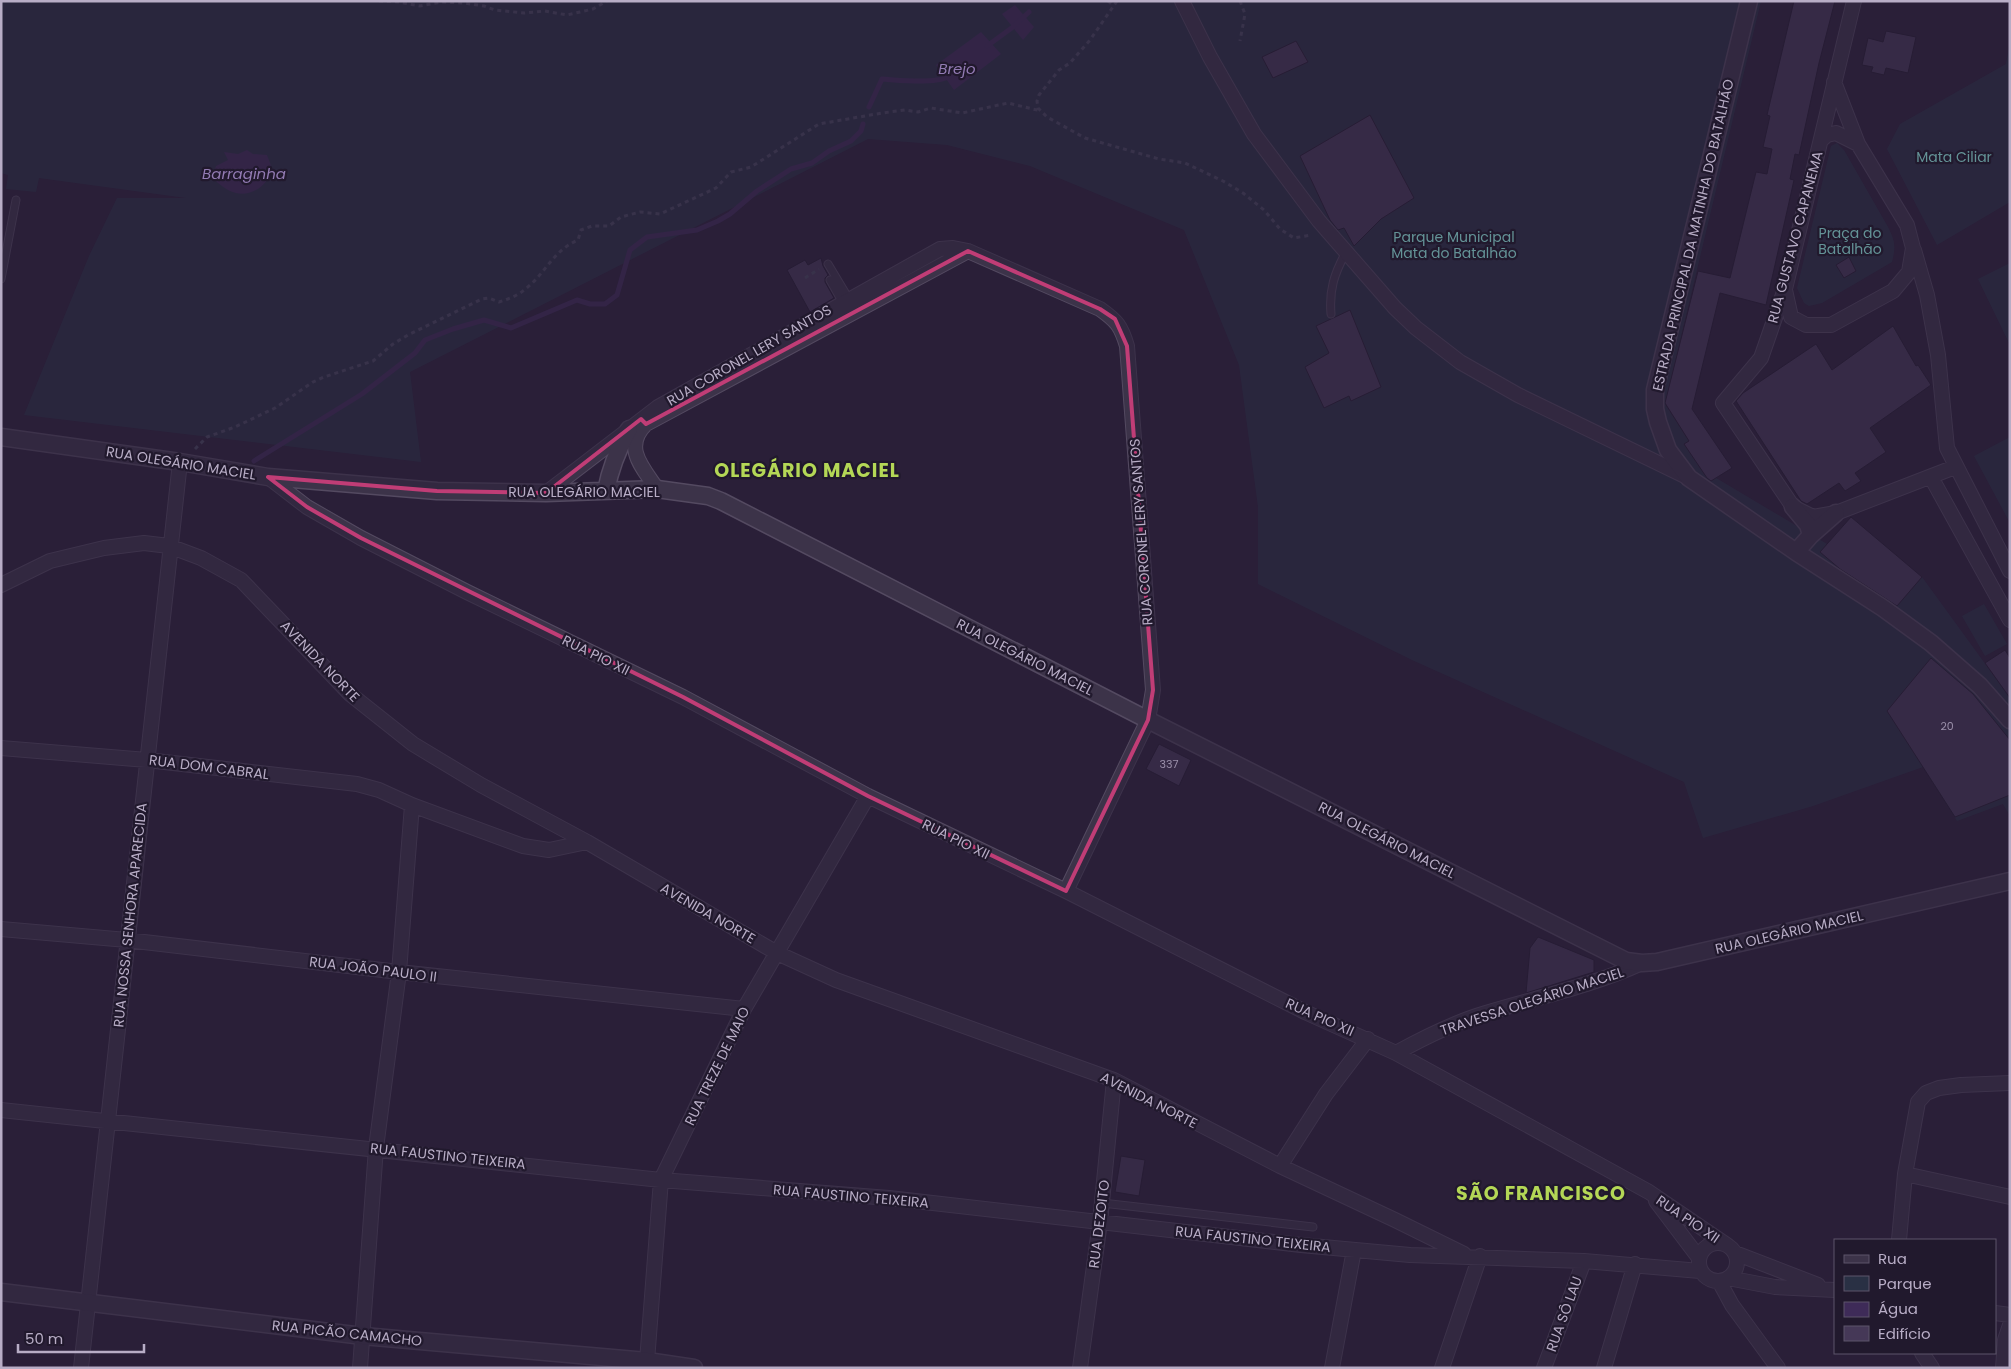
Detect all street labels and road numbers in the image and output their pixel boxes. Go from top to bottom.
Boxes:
street label: ESTRADA PRINCIPAL DA MATINHA DO BATALHÃO [1647,77,1739,393]
street label: RUA GUSTAVO CAPANEMA [1762,149,1828,325]
street label: RUA CORONEL LERY SANTOS [663,300,835,410]
street label: RUA CORONEL LERY SANTOS [1124,438,1158,626]
street label: RUA OLEGÁRIO MACIEL [105,441,257,485]
street label: RUA OLEGÁRIO MACIEL [508,482,660,502]
street label: RUA OLEGÁRIO MACIEL [953,614,1097,700]
street label: AVENIDA NORTE [276,616,364,706]
street label: RUA PIO XII [559,630,633,680]
street label: RUA DOM CABRAL [148,750,270,784]
street label: RUA OLEGÁRIO MACIEL [1315,797,1459,883]
street label: RUA NOSSA SENHORA APARECIDA [108,802,152,1028]
street label: RUA PIO XII [919,814,993,864]
street label: AVENIDA NORTE [657,878,759,948]
street label: RUA OLEGÁRIO MACIEL [1713,905,1865,959]
street label: RUA JOÃO PAULO II [308,951,438,987]
street label: TRAVESSA OLEGÁRIO MACIEL [1438,962,1626,1040]
street label: RUA PIO XII [1283,993,1357,1041]
street label: RUA TREZE DE MAIO [680,1003,754,1129]
street label: AVENIDA NORTE [1097,1067,1201,1133]
street label: RUA FAUSTINO TEIXEIRA [369,1138,527,1174]
street label: RUA FAUSTINO TEIXEIRA [772,1179,930,1213]
street label: RUA DEZOITO [1084,1179,1114,1269]
street label: RUA PIO XII [1652,1190,1724,1248]
street label: RUA FAUSTINO TEIXEIRA [1174,1221,1332,1257]
street label: RUA SÔ LAU [1541,1273,1587,1355]
street label: RUA PICÃO CAMACHO [271,1315,423,1351]

